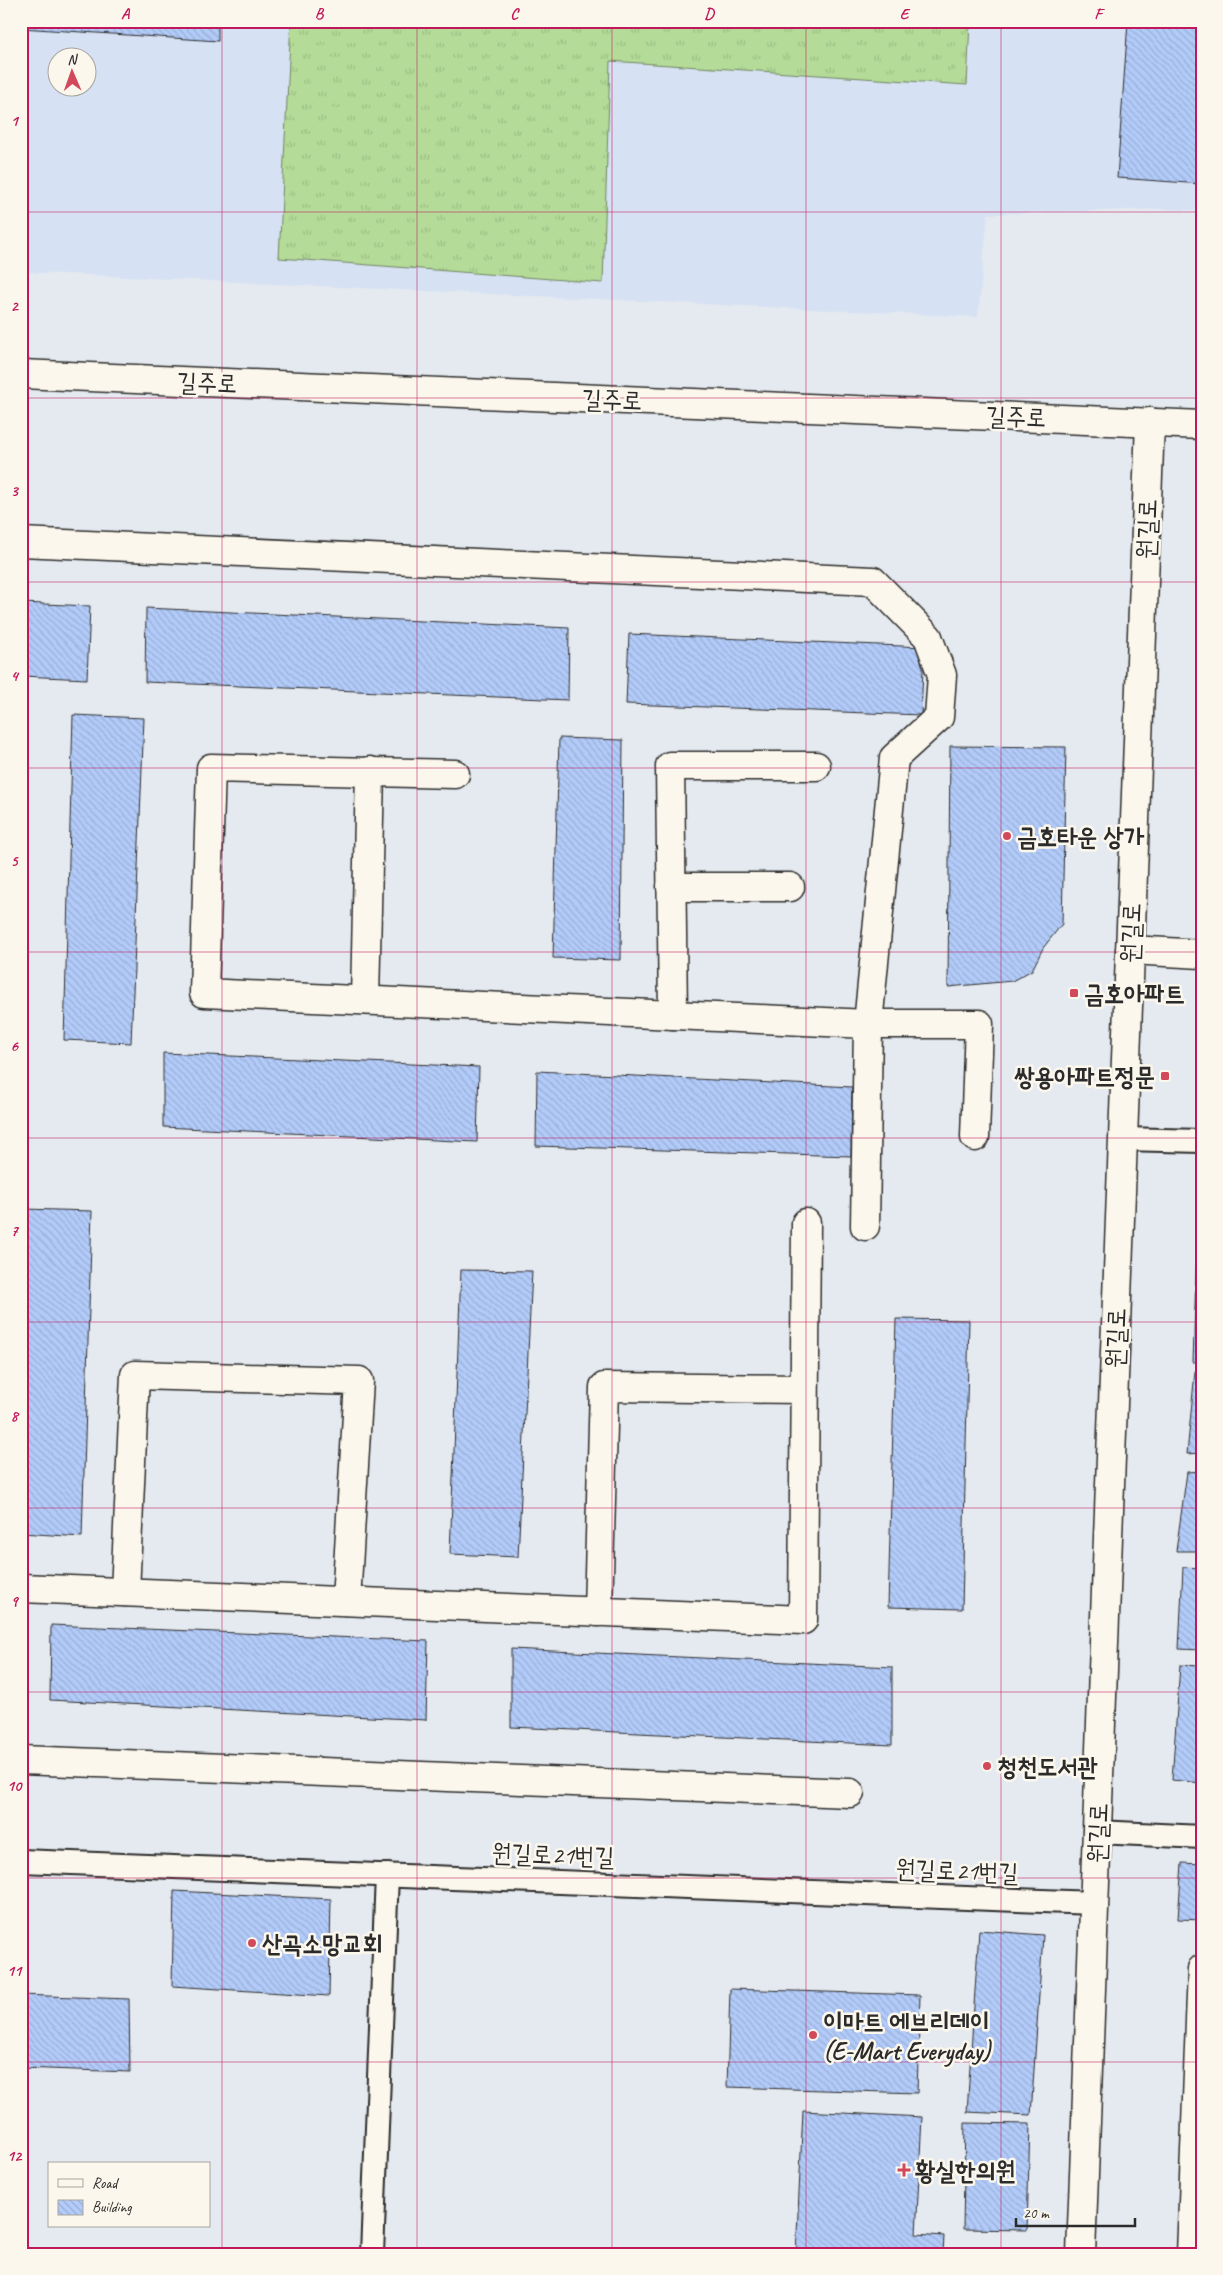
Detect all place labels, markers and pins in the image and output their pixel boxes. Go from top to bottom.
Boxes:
place label: 금호타운 상가 [1017,821,1145,853]
marker: 금호타운 상가 [1001,830,1013,842]
place label: 금호아파트 [1084,978,1185,1010]
marker: 금호아파트 [1068,987,1080,999]
place label: 쌍용아파트정문 [1014,1061,1155,1093]
marker: 쌍용아파트정문 [1159,1070,1171,1082]
place label: 청천도서관 [997,1751,1098,1783]
marker: 청천도서관 [981,1760,993,1772]
place label: 산곡소망교회 [262,1928,383,1960]
marker: 산곡소망교회 [246,1937,258,1949]
place label: 이마트 에브리데이 (E-Mart Everyday) [823,2006,992,2067]
marker: 이마트 에브리데이 (E-Mart Everyday) [807,2029,819,2041]
place label: 황실한의원 [915,2155,1016,2187]
marker: 황실한의원 [897,2163,911,2177]

